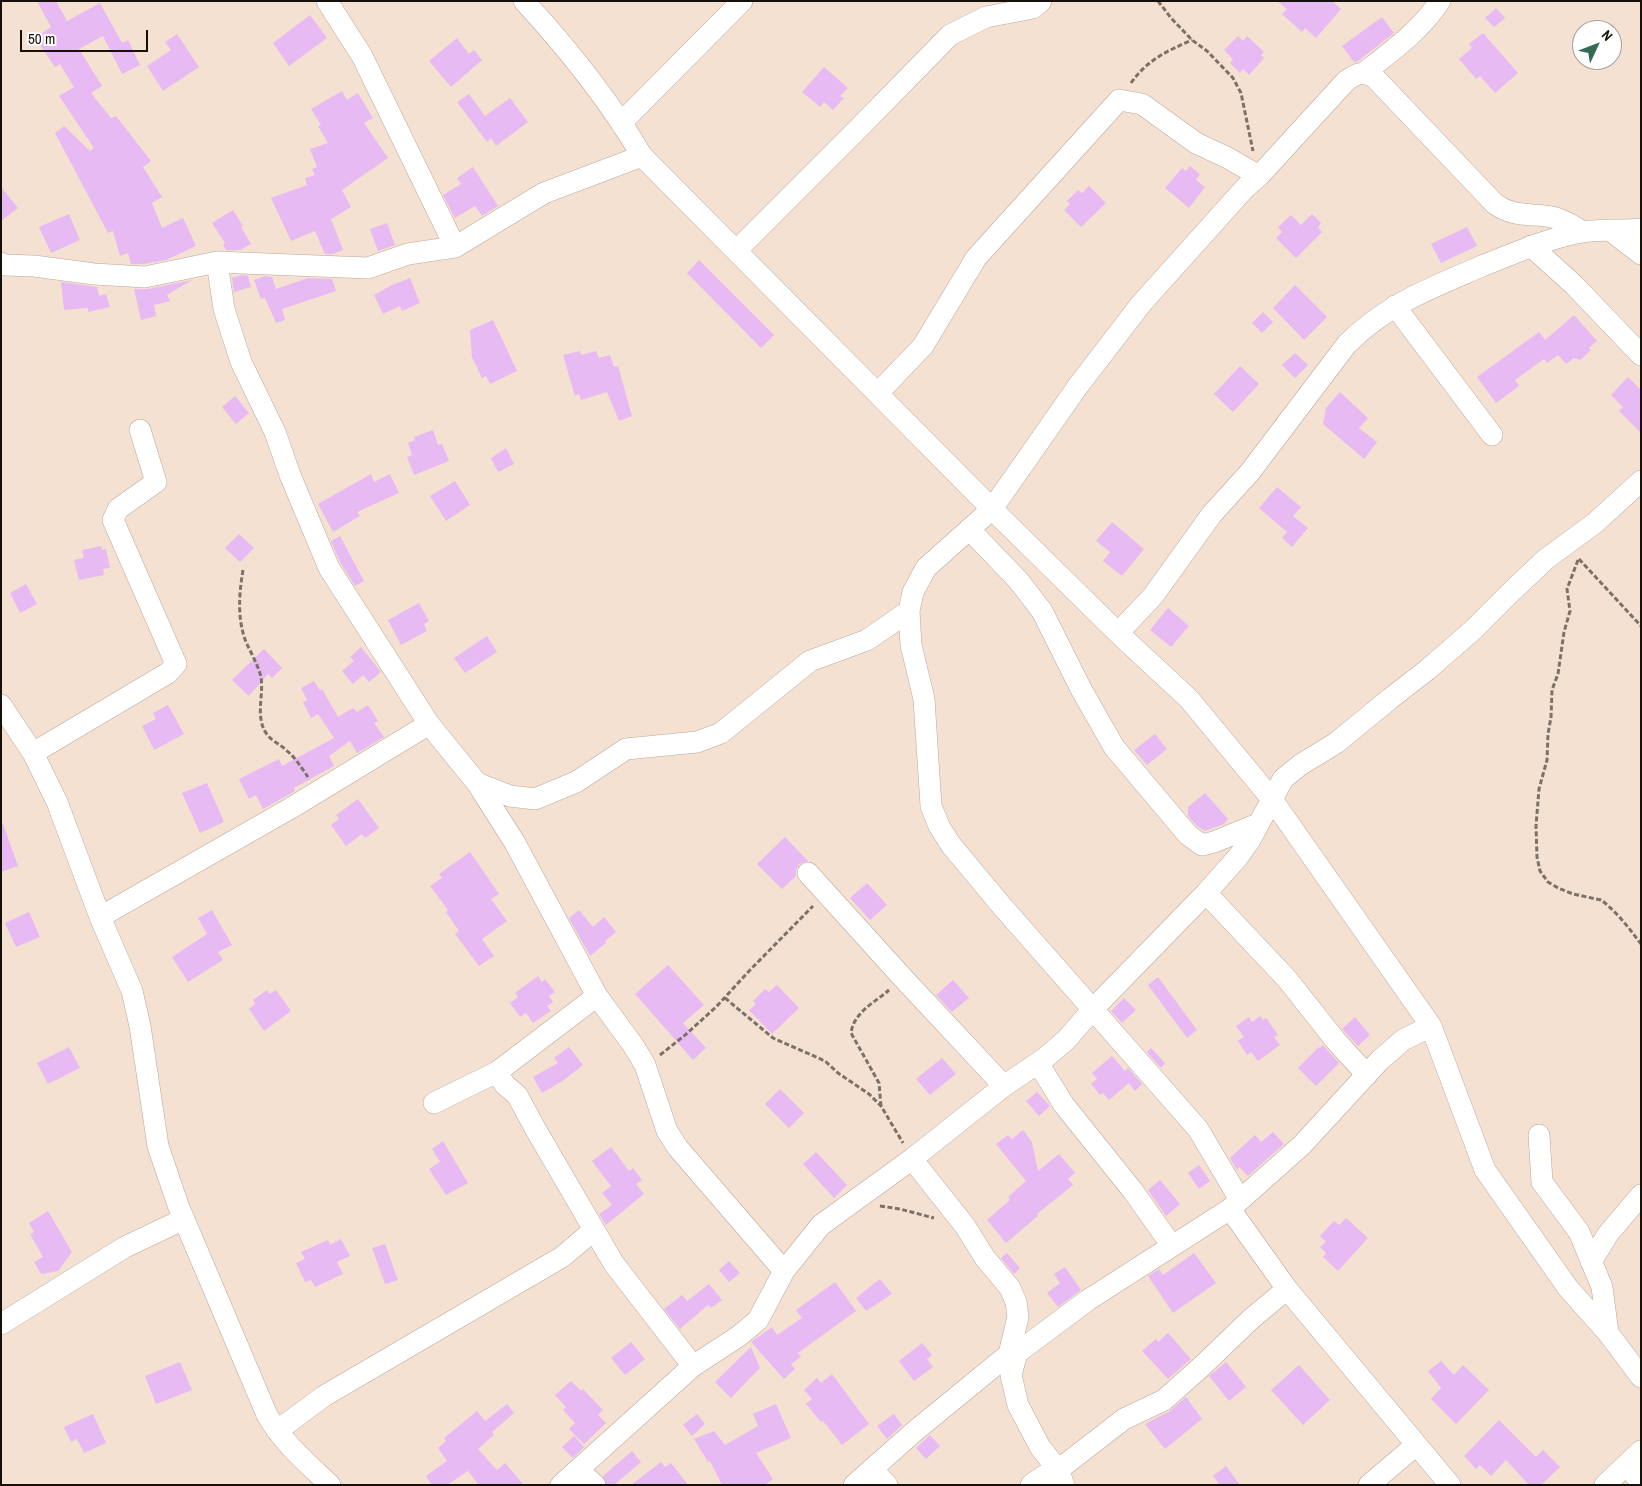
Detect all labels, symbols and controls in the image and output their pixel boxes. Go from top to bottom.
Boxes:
scale bar [22,20,150,52]
north arrow [1572,20,1622,70]
text: N [1598,26,1617,45]
text: 50 m [28,28,55,49]

